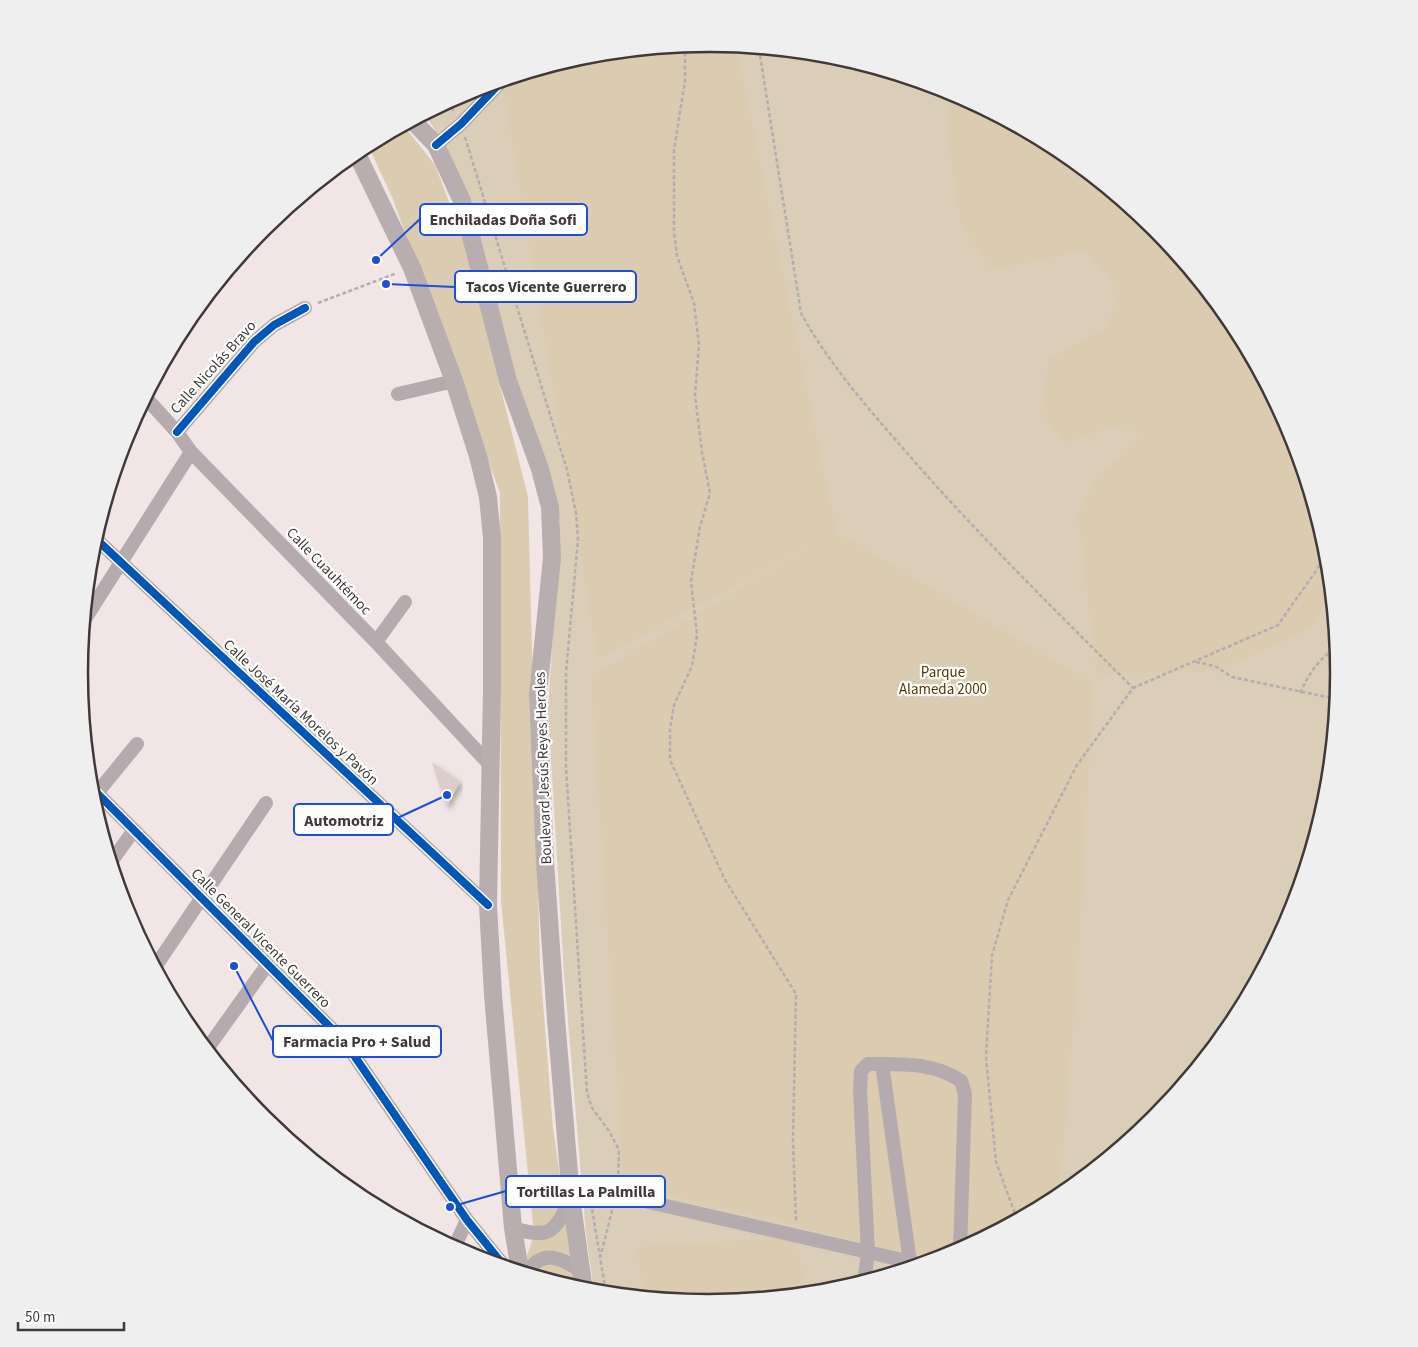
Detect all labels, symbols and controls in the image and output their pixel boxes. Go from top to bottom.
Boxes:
callout: Enchiladas Doña Sofi [420,204,587,235]
text: Enchiladas Doña Sofi [429,209,577,231]
callout: Tacos Vicente Guerrero [455,271,636,302]
text: Tacos Vicente Guerrero [465,276,627,298]
street label: Calle Nicolás Bravo [166,316,261,419]
street label: Calle Cuauhtémoc [281,523,376,620]
street label: Calle José María Morelos y Pavón [218,635,383,790]
park label: Parque Alameda 2000 [899,662,987,700]
street label: Boulevard Jesús Reyes Heroles [530,671,557,865]
callout: Automotriz [294,804,393,835]
text: Automotriz [303,810,384,832]
street label: Calle General Vicente Guerrero [186,864,335,1013]
callout: Farmacia Pro + Salud [273,1026,441,1057]
text: Farmacia Pro + Salud [283,1031,431,1053]
callout: Tortillas La Palmilla [506,1176,665,1207]
text: Tortillas La Palmilla [517,1181,655,1203]
scale bar [18,1300,124,1332]
text: 50 m [25,1307,55,1328]

